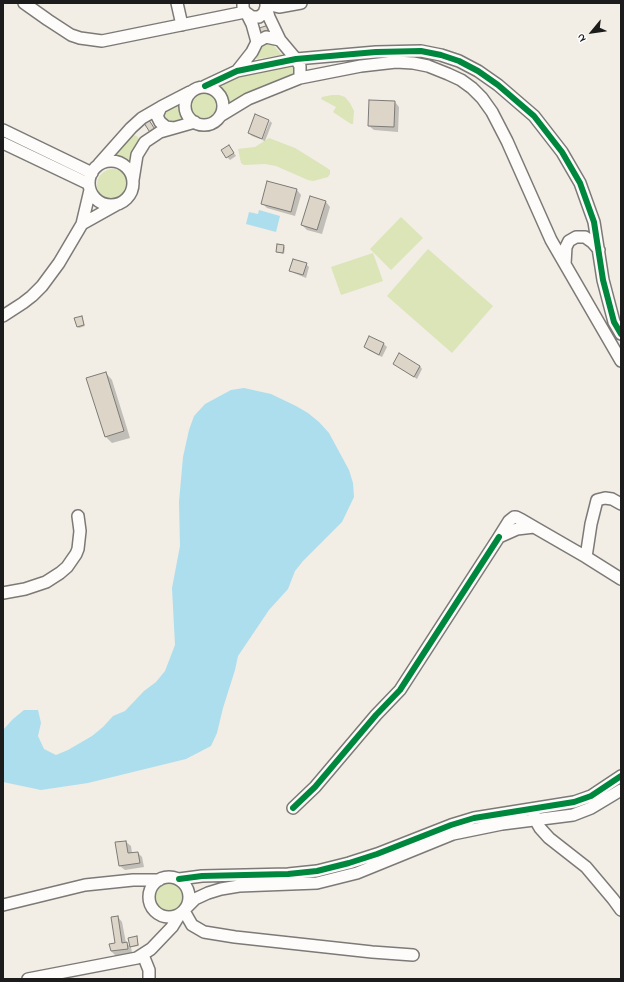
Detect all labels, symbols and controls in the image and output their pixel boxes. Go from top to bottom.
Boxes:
north arrow [572,12,612,52]
text: N [573,31,590,45]

